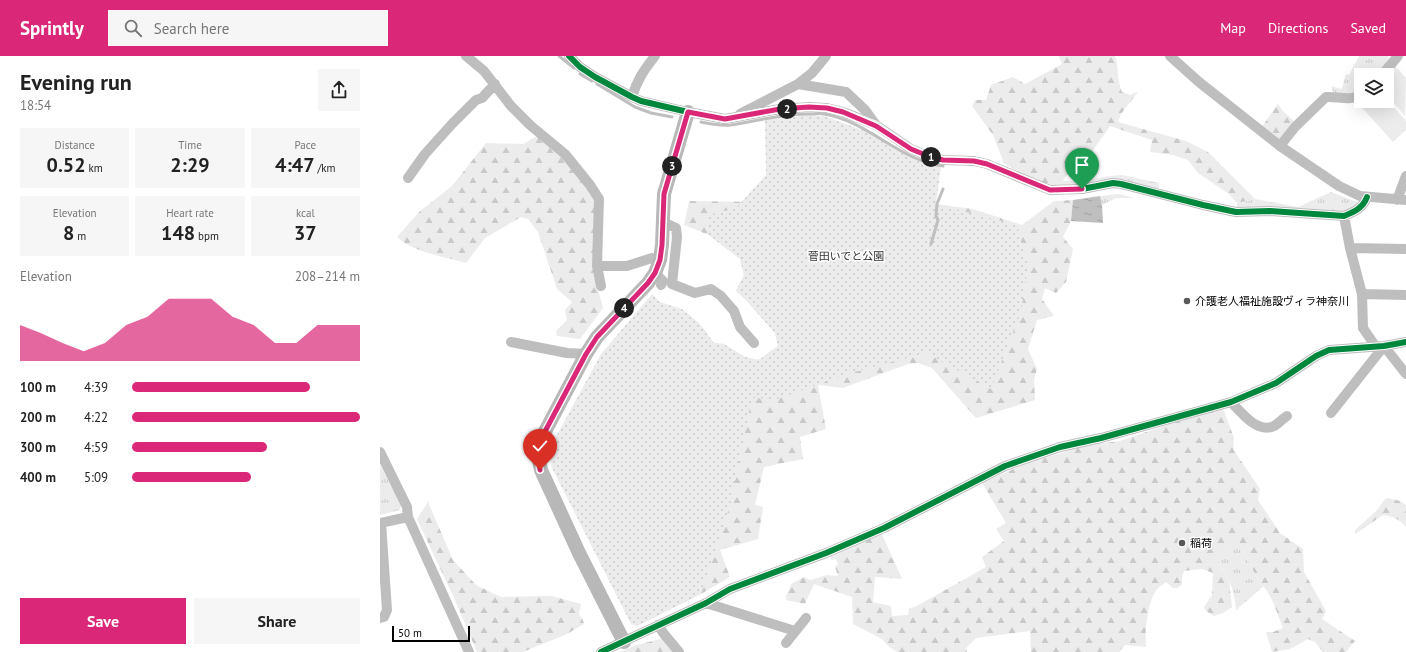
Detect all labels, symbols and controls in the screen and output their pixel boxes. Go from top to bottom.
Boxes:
search box [108,10,388,46]
text: Sprintly [20,16,84,40]
icon: search [122,17,144,39]
text: Search here [154,19,229,38]
text: Map [1220,19,1246,37]
text: Directions [1268,19,1328,37]
text: Saved [1350,19,1386,37]
text: Evening run [20,68,132,96]
map controls [1354,68,1394,108]
button: layers [1354,68,1394,108]
button: share [318,69,360,111]
text: 18:54 [20,97,51,114]
pin: 2 [777,99,797,119]
text: 2 [784,102,790,116]
text: Distance [55,138,95,152]
text: Time [178,138,202,152]
text: Pace [295,138,316,152]
pin: 1 [921,147,941,167]
pin [1065,148,1099,189]
text: 1 [928,150,934,164]
text: 0.52 [47,152,86,178]
text: 2:29 [170,152,210,178]
text: 4:47 [275,152,315,178]
icon: arrive [1071,154,1093,176]
pin: 3 [662,156,682,176]
text: 3 [669,159,675,173]
text: km [86,161,103,175]
text: /km [315,161,336,175]
text: Elevation [53,206,97,220]
text: Heart rate [166,206,214,220]
text: kcal [296,206,315,220]
text: 8 [63,220,74,246]
text: 148 [161,220,195,246]
text: 37 [294,220,317,246]
text: m [74,229,86,243]
text: bpm [195,229,219,243]
park label: 菅田いでと公園 [808,249,884,263]
text: Elevation [20,268,72,285]
text: 208–214 m [295,268,360,285]
place label: 介護老人福祉施設ヴィラ神奈川 [1195,294,1349,308]
marker: 介護老人福祉施設ヴィラ神奈川 [1182,296,1192,306]
pin: 4 [614,298,634,318]
text: 4 [621,301,627,315]
text: 100 m [20,379,56,396]
text: 4:39 [84,379,108,396]
text: 200 m [20,409,56,426]
text: 4:22 [84,409,108,426]
pin [523,429,557,470]
icon: check [529,435,551,457]
text: 300 m [20,439,56,456]
text: 4:59 [84,439,108,456]
text: 400 m [20,469,56,486]
text: 5:09 [84,469,108,486]
place label: 稲荷 [1190,536,1212,550]
marker: 稲荷 [1177,538,1187,548]
button: Save [20,598,186,644]
button: Share [194,598,360,644]
scale bar [392,624,470,643]
text: 50 m [398,626,422,640]

